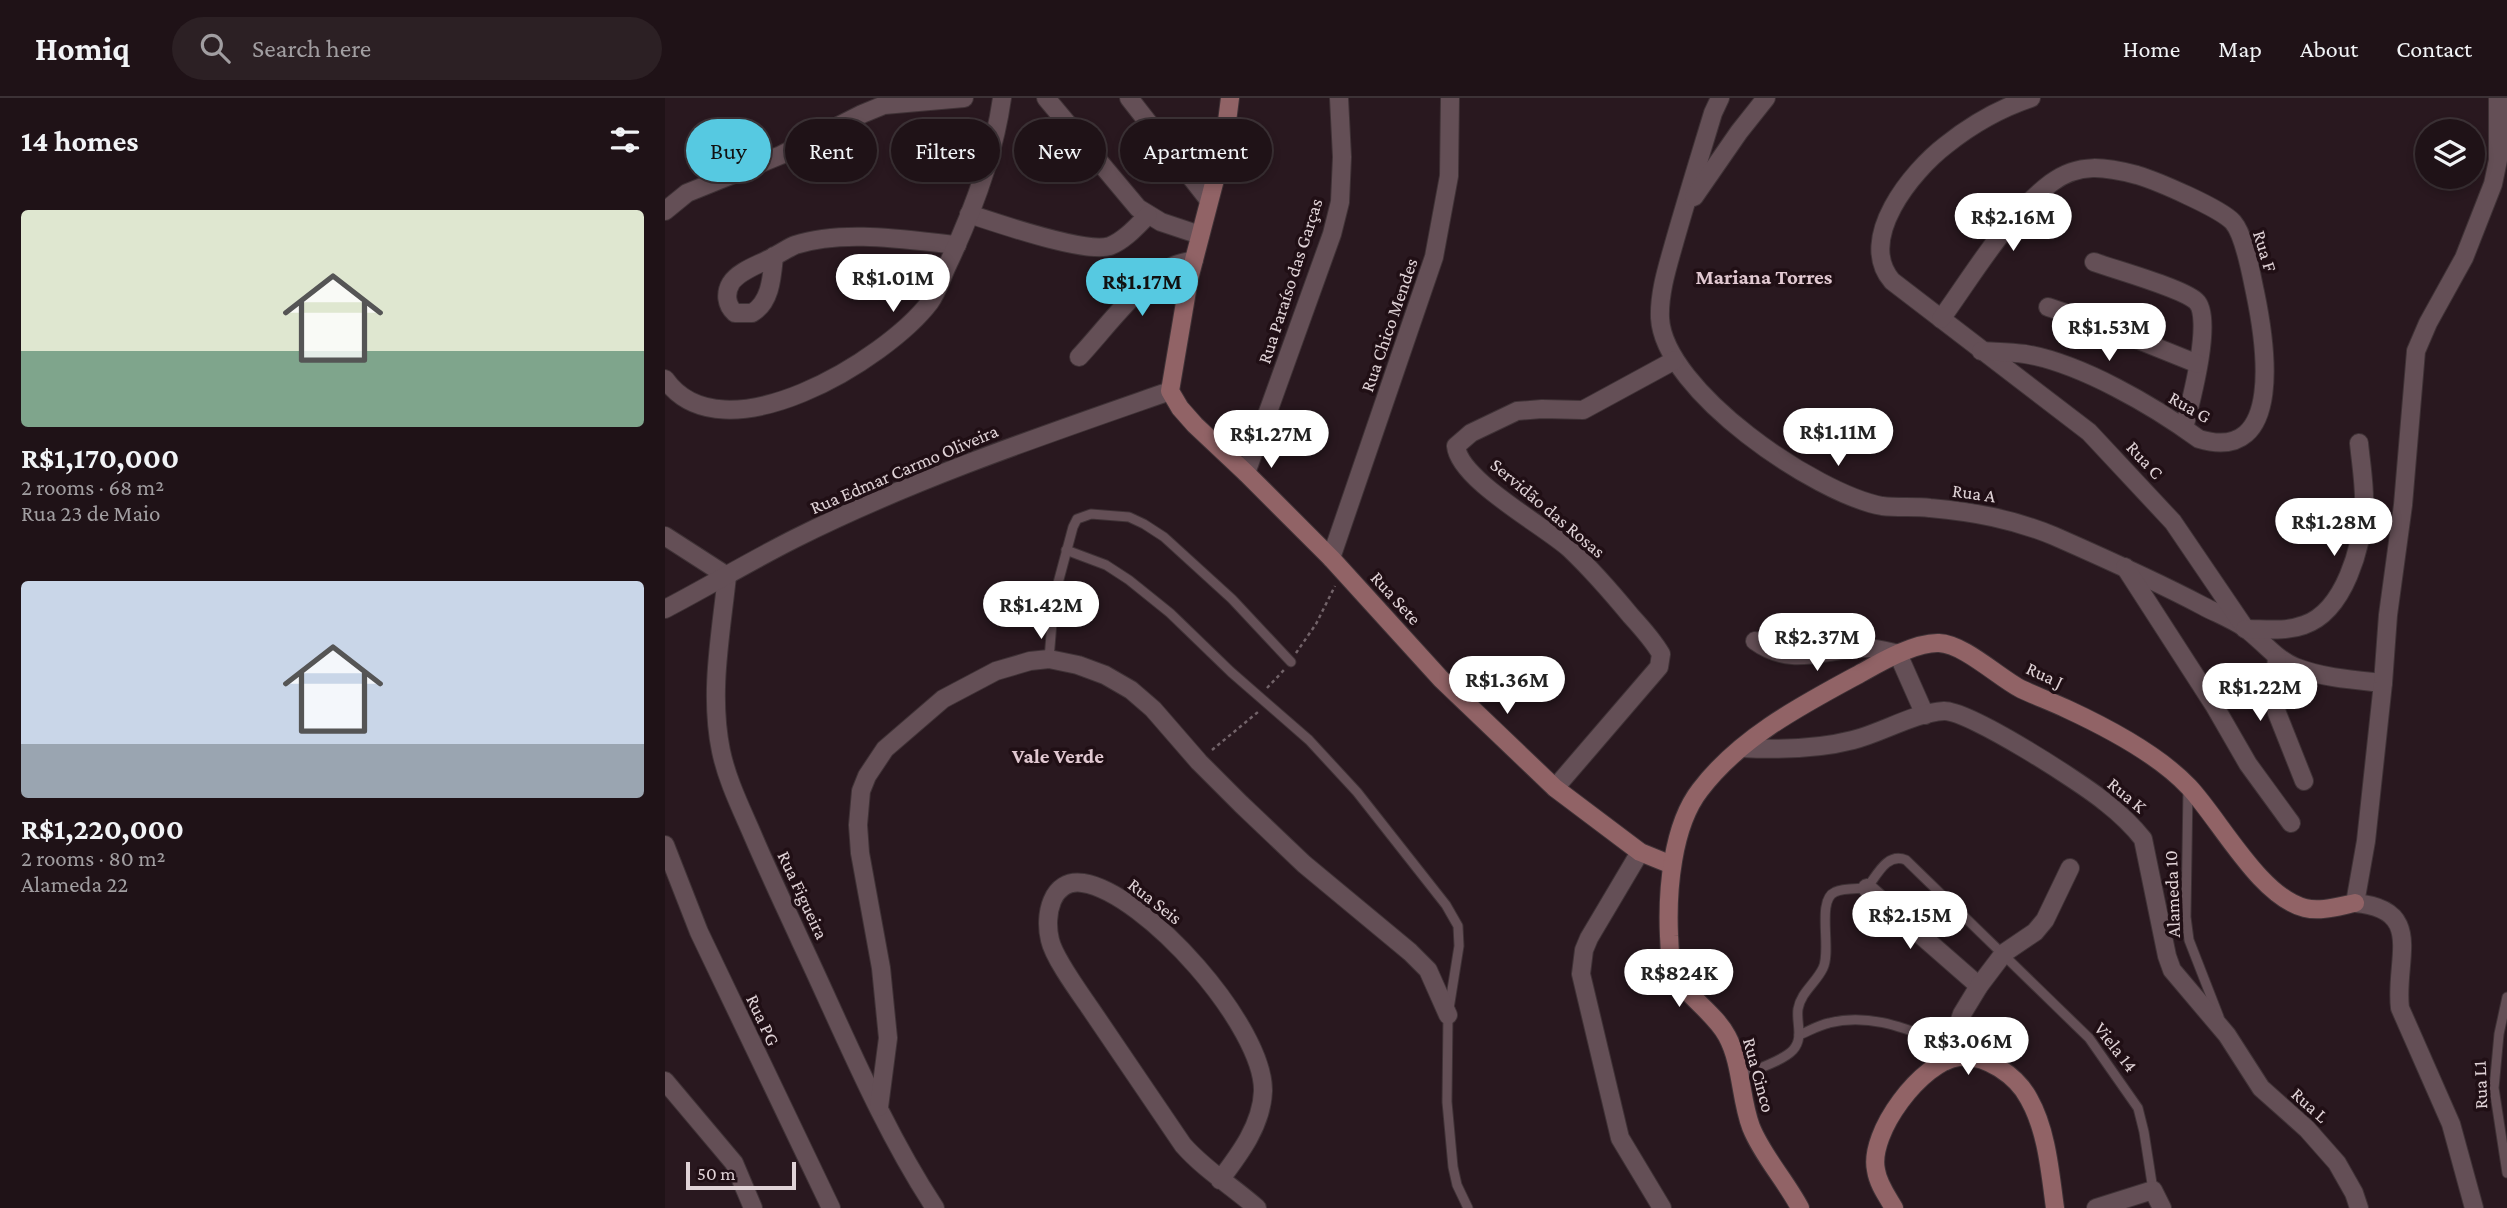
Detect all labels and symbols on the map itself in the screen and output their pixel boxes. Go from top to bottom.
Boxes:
pin: R$2.16M [1948,194,2078,253]
street label: Rua Paraíso das Garças [1253,196,1327,366]
street label: Rua F [2249,228,2281,275]
pin: R$1.01M [828,254,958,314]
street label: Rua Chico Mendes [1356,255,1422,395]
pin: R$1.17M [1077,258,1207,318]
district label: Mariana Torres [1696,265,1833,289]
pin: R$1.53M [2044,303,2174,363]
street label: Rua G [2165,387,2215,427]
pin: R$1.11M [1773,408,1903,468]
pin: R$1.27M [1206,410,1336,470]
street label: Rua Edmar Carmo Oliveira [807,420,1001,518]
street label: Rua C [2122,437,2168,483]
street label: Servidão das Rosas [1487,454,1609,562]
street label: Rua A [1951,480,1997,506]
pin: R$1.28M [2269,498,2399,558]
street label: Rua Sete [1367,567,1425,629]
pin: R$1.42M [976,582,1106,641]
pin: R$2.37M [1752,614,1882,673]
pin: R$1.36M [1442,656,1572,716]
street label: Rua J [2023,657,2067,693]
pin: R$1.22M [2195,664,2325,723]
district label: Vale Verde [1011,744,1104,768]
street label: Rua K [2104,773,2151,818]
street label: Rua Figueira [773,848,833,943]
street label: Alameda 10 [2160,850,2184,938]
street label: Rua Seis [1124,874,1186,928]
pin: R$2.15M [1845,892,1975,951]
pin: R$824K [1622,950,1736,1009]
street label: Rua PG [742,991,784,1049]
pin: R$3.06M [1903,1018,2033,1077]
street label: Viela 14 [2090,1018,2142,1076]
street label: Rua Cinco [1739,1035,1779,1115]
street label: Rua L1 [2469,1060,2491,1110]
street label: Rua L [2287,1083,2333,1127]
scale bar [686,1159,796,1191]

